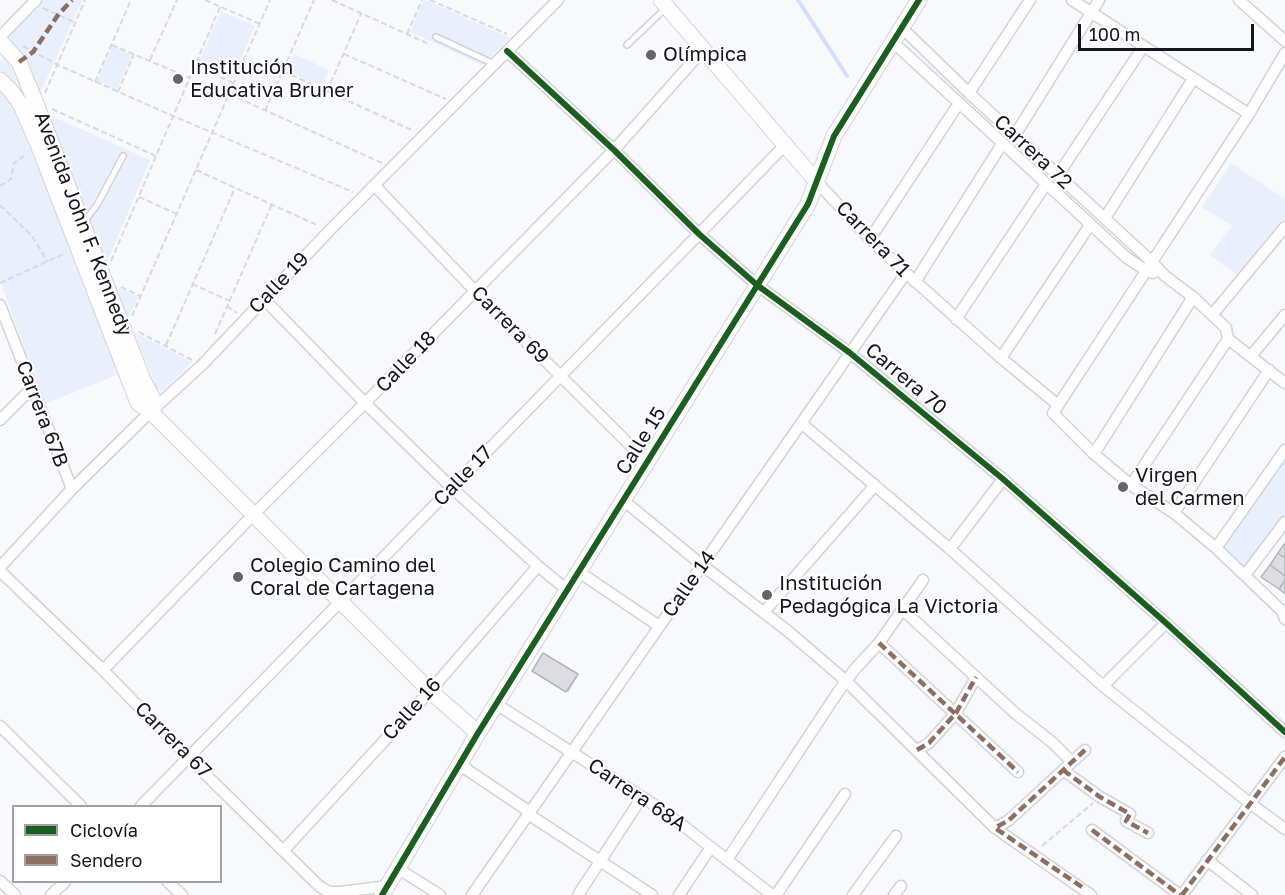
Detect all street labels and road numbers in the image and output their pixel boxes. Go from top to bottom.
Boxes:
street label: Avenida John F. Kennedy [29,108,137,340]
street label: Carrera 72 [989,110,1077,194]
street label: Carrera 71 [831,196,915,282]
street label: Calle 19 [244,247,314,319]
street label: Carrera 69 [466,281,554,369]
street label: Calle 18 [371,326,441,398]
street label: Carrera 70 [860,338,952,420]
street label: Carrera 67B [11,357,73,471]
street label: Calle 15 [611,403,671,479]
street label: Calle 17 [429,441,497,511]
street label: Calle 14 [657,546,721,622]
street label: Calle 16 [378,673,446,745]
street label: Carrera 67 [130,697,216,783]
street label: Carrera 68A [583,753,691,837]

